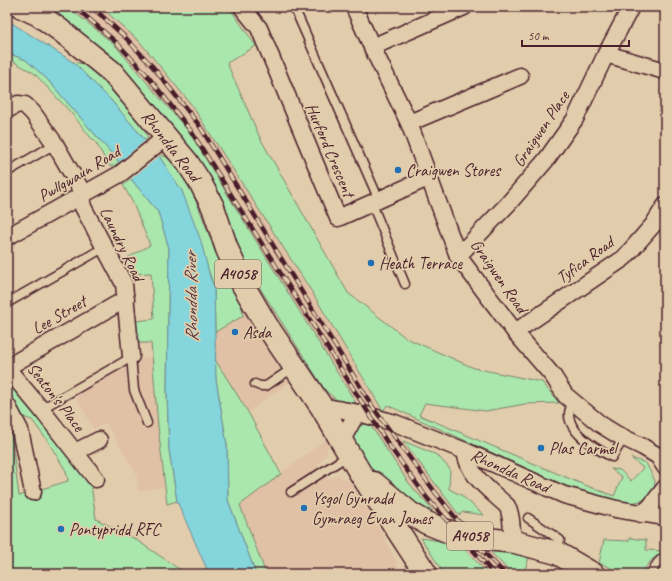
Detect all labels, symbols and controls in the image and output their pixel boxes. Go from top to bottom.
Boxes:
scale bar [522,22,629,48]
text: 50 m [528,28,550,44]
street label: Graigwen Place [508,86,575,171]
street label: Hurford Crescent [301,100,360,202]
street label: Rhondda Road [137,106,207,188]
street label: Pwllgwaun Road [34,140,126,207]
place label: Craigwen Stores [406,160,502,181]
marker: Craigwen Stores [393,165,403,175]
street label: Laundry Road [95,204,150,287]
street label: Tyfica Road [552,231,620,288]
street label: Graigwen Road [466,235,534,320]
water label: Rhondda River [179,249,203,342]
place label: Heath Terrace [379,253,463,274]
marker: Heath Terrace [366,258,376,268]
road number: A4058 [215,260,261,288]
street label: Lee Street [28,290,92,339]
place label: Asda [243,322,273,343]
marker: Asda [230,327,240,337]
street label: Seaton's Place [23,358,90,437]
place label: Plas Carmel [549,438,619,459]
marker: Plas Carmel [536,443,546,453]
street label: Rhondda Road [467,444,556,499]
place label: Ysgol Gynradd Gymraeg Evan James [312,488,434,529]
marker: Ysgol Gynradd Gymraeg Evan James [299,503,309,513]
place label: Pontypridd RFC [69,519,162,540]
road number: A4058 [447,522,493,550]
marker: Pontypridd RFC [56,524,66,534]

